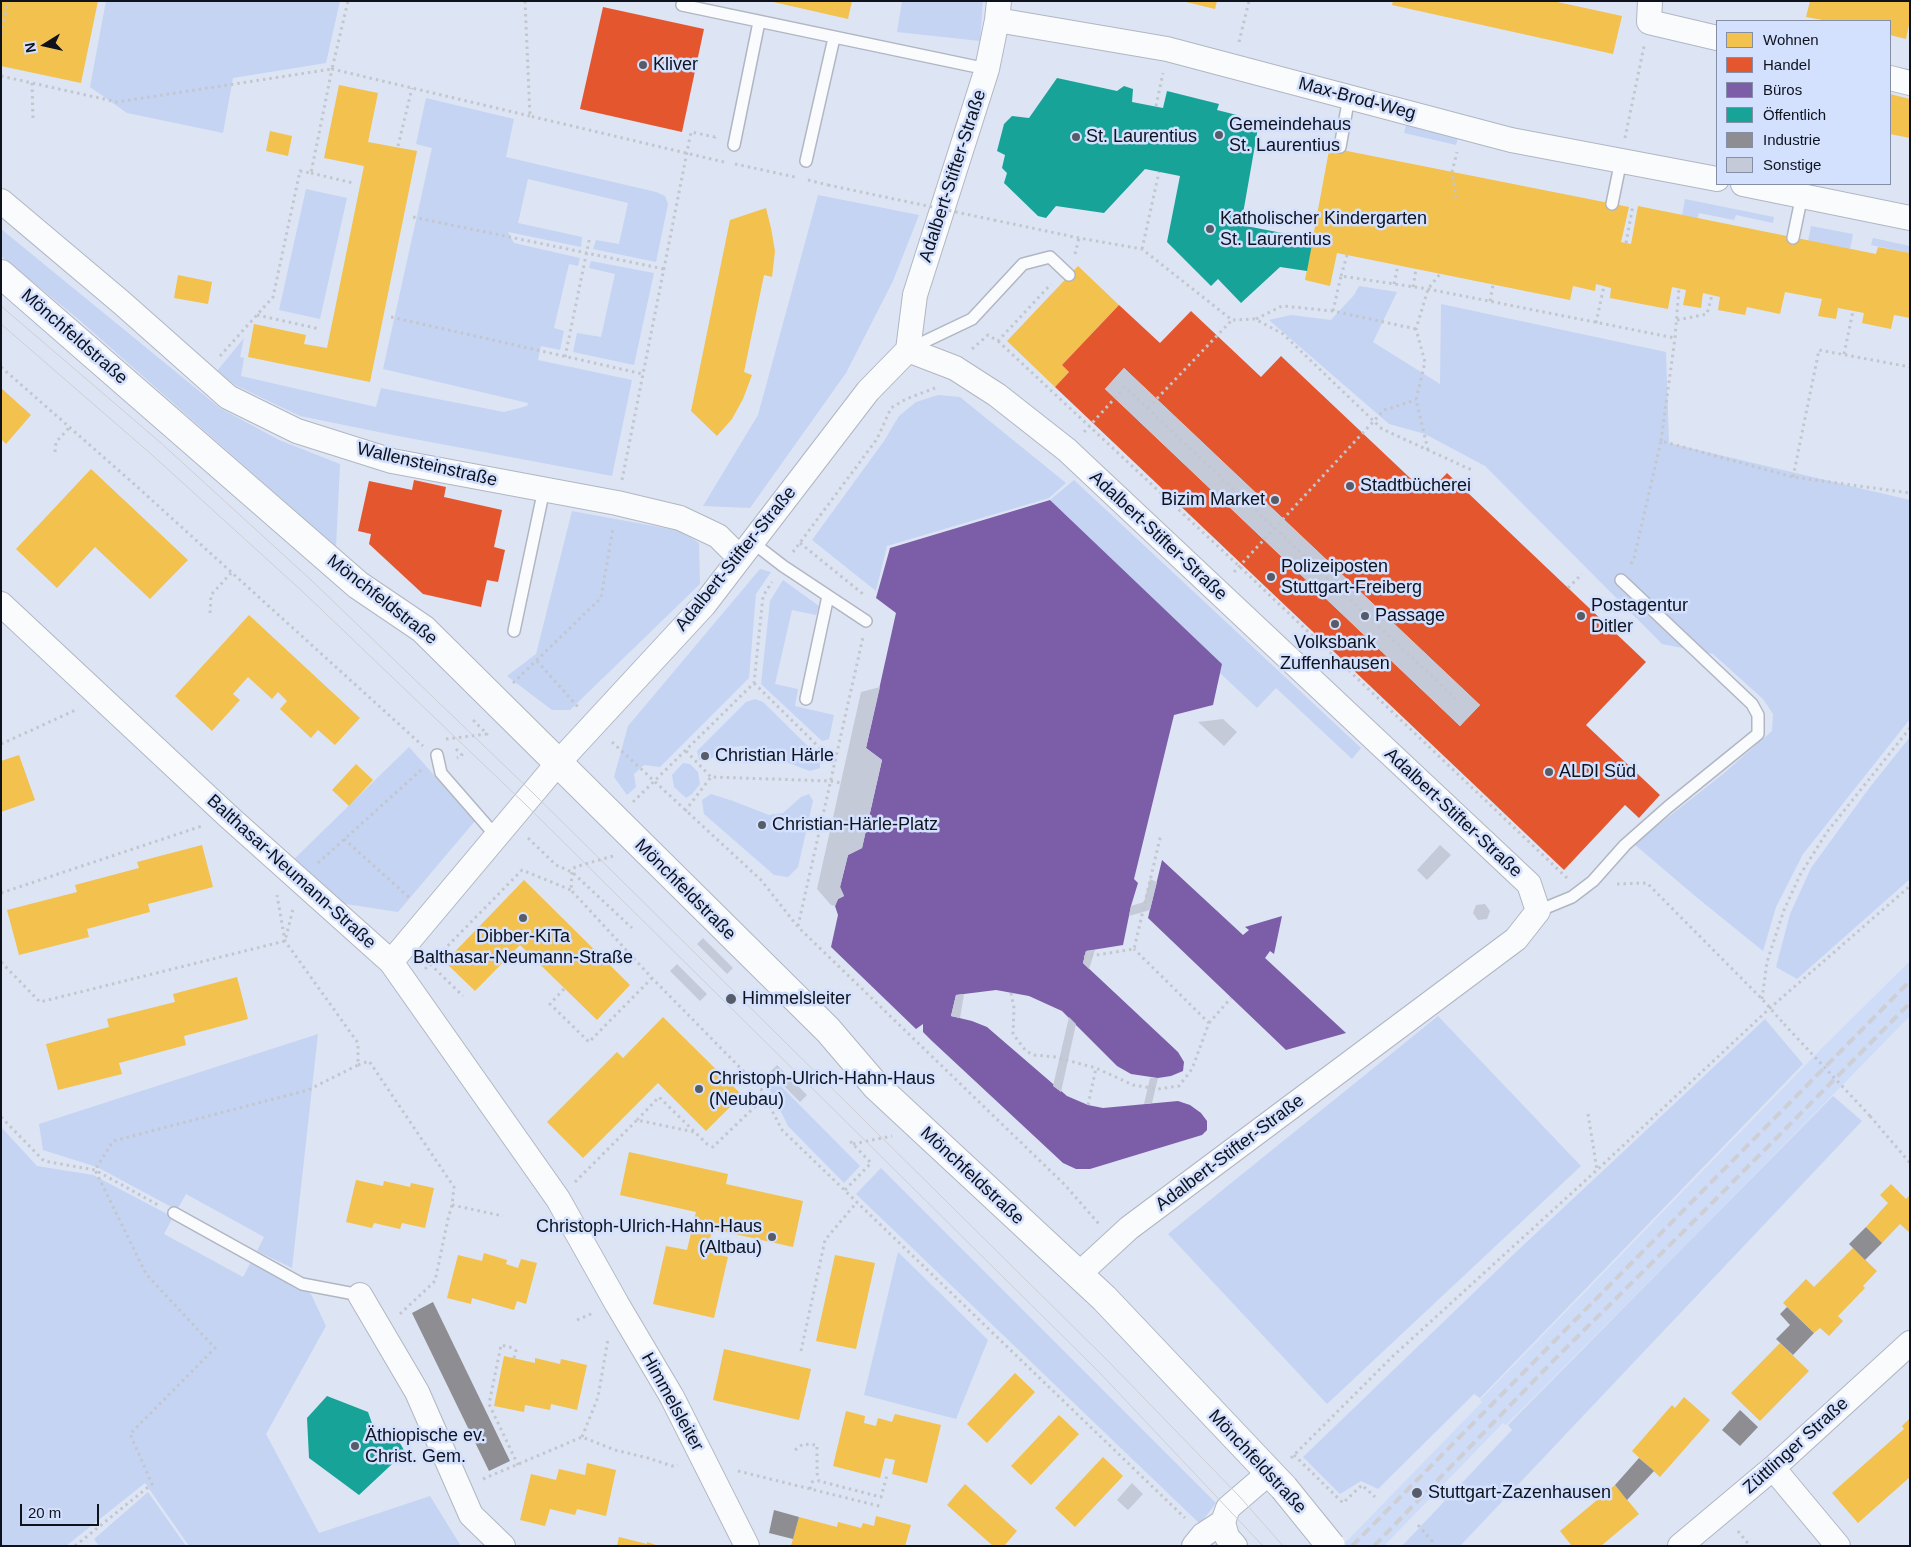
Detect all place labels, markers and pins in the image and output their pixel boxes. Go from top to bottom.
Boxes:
place label: Kliver [653,54,698,76]
marker: Kliver [637,59,649,71]
place label: Gemeindehaus St. Laurentius [1229,114,1351,156]
place label: St. Laurentius [1086,126,1197,148]
marker: Gemeindehaus St. Laurentius [1213,129,1225,141]
marker: St. Laurentius [1070,131,1082,143]
place label: Katholischer Kindergarten St. Laurentius [1220,208,1427,250]
marker: Katholischer Kindergarten St. Laurentius [1204,223,1216,235]
place label: Stadtbücherei [1360,475,1471,497]
marker: Stadtbücherei [1344,480,1356,492]
place label: Bizim Market [1161,489,1265,511]
marker: Bizim Market [1269,494,1281,506]
place label: Polizeiposten Stuttgart-Freiberg [1281,556,1422,598]
marker: Polizeiposten Stuttgart-Freiberg [1265,571,1277,583]
place label: Postagentur Ditler [1591,595,1688,638]
place label: Passage [1375,605,1445,627]
marker: Passage [1359,610,1371,622]
marker: Postagentur Ditler [1575,610,1587,622]
marker: Volksbank Zuffenhausen [1329,618,1341,630]
place label: Volksbank Zuffenhausen [1280,632,1390,674]
place label: Christian Härle [715,745,834,767]
marker: Christian Härle [699,750,711,762]
place label: ALDI Süd [1559,761,1636,783]
marker: ALDI Süd [1543,766,1555,778]
place label: Christian-Härle-Platz [772,814,938,836]
marker: Christian-Härle-Platz [756,819,768,831]
marker: Dibber-KiTa Balthasar-Neumann-Straße [517,912,529,924]
place label: Dibber-KiTa Balthasar-Neumann-Straße [413,926,633,969]
place label: Himmelsleiter [742,988,851,1010]
marker: Himmelsleiter [724,992,738,1006]
place label: Christoph-Ulrich-Hahn-Haus (Neubau) [709,1068,935,1110]
marker: Christoph-Ulrich-Hahn-Haus (Neubau) [693,1083,705,1095]
place label: Christoph-Ulrich-Hahn-Haus (Altbau) [536,1216,762,1258]
marker: Christoph-Ulrich-Hahn-Haus (Altbau) [766,1231,778,1243]
place label: Äthiopische ev. Christ. Gem. [365,1425,486,1468]
marker: Äthiopische ev. Christ. Gem. [349,1440,361,1452]
place label: Stuttgart-Zazenhausen [1428,1482,1611,1504]
marker: Stuttgart-Zazenhausen [1410,1486,1424,1500]

